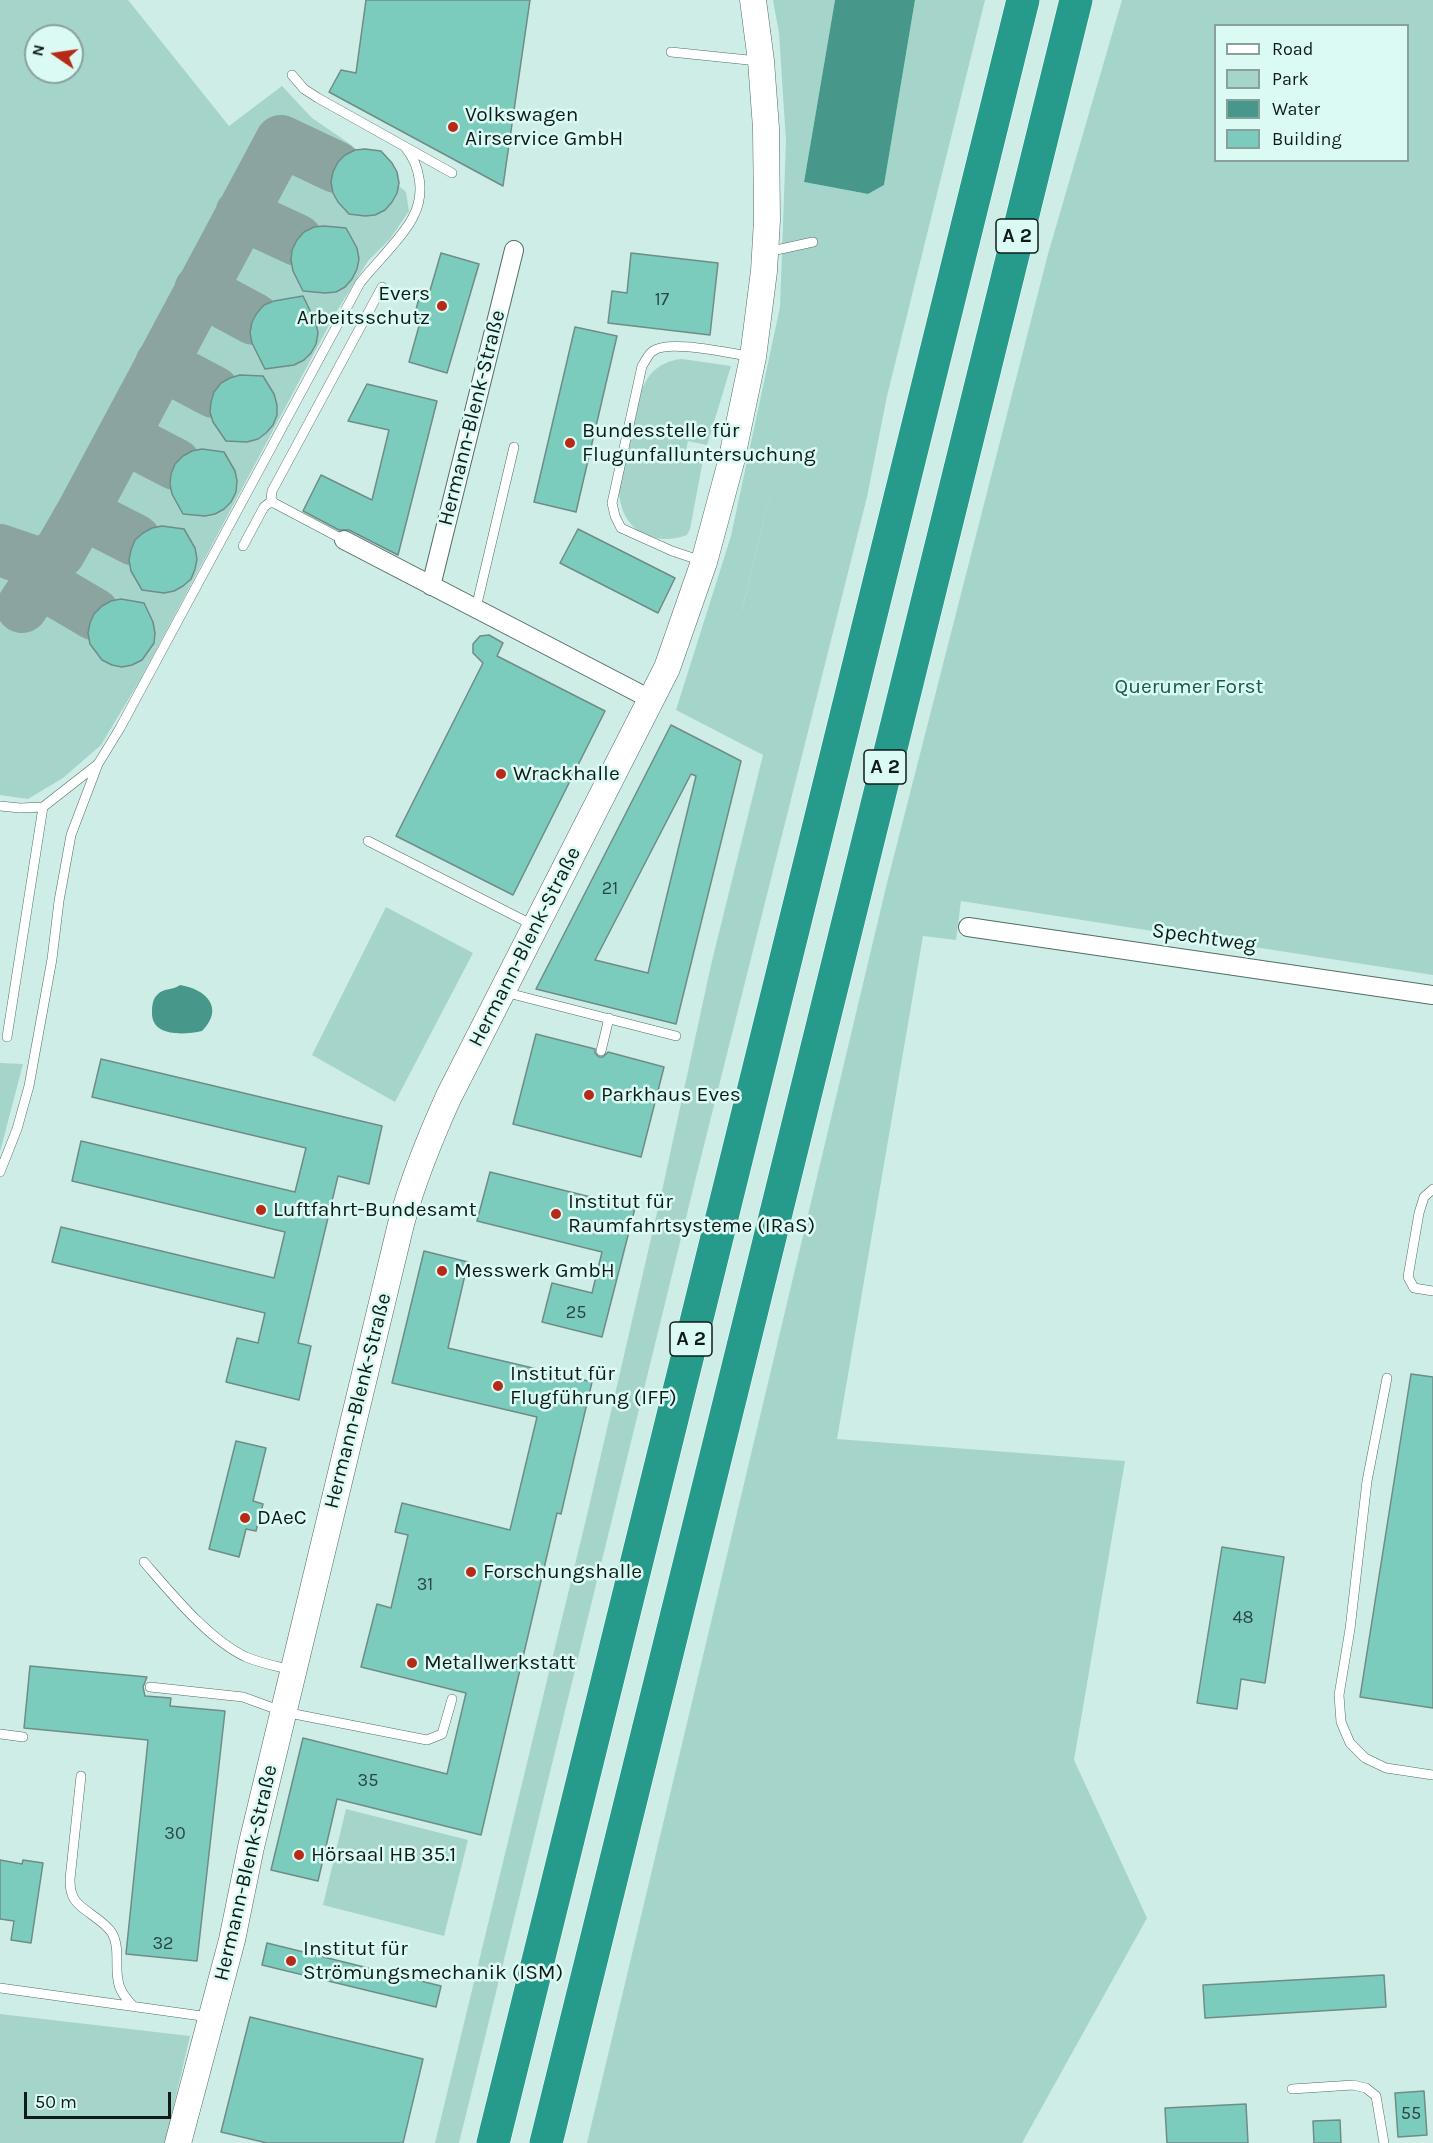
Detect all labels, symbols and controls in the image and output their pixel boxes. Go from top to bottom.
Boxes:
north arrow [24,24,84,84]
legend [1214,24,1409,162]
text: Road [1272,38,1313,60]
text: N [27,43,48,58]
text: Park [1272,68,1309,90]
text: Water [1272,98,1320,120]
place label: Volkswagen Airservice GmbH [465,102,623,152]
marker: Volkswagen Airservice GmbH [446,120,460,134]
text: Building [1272,128,1342,150]
road number: A 2 [996,219,1038,253]
place label: Evers Arbeitsschutz [297,281,430,331]
house number: 17 [655,289,669,311]
marker: Evers Arbeitsschutz [435,299,449,313]
street label: Hermann-Blenk-Straße [433,308,511,528]
place label: Bundesstelle für Flugunfalluntersuchung [582,418,816,468]
marker: Bundesstelle für Flugunfalluntersuchung [563,436,577,450]
park label: Querumer Forst [1115,674,1263,700]
road number: A 2 [864,750,906,784]
place label: Wrackhalle [513,761,620,787]
marker: Wrackhalle [494,767,508,781]
street label: Hermann-Blenk-Straße [464,843,586,1051]
house number: 21 [602,878,618,900]
street label: Spechtweg [1150,918,1258,958]
place label: Parkhaus Eves [601,1082,741,1108]
marker: Parkhaus Eves [582,1088,596,1102]
place label: Institut für Raumfahrtsysteme (IRaS) [568,1189,815,1239]
place label: Luftfahrt-Bundesamt [273,1197,477,1223]
marker: Luftfahrt-Bundesamt [254,1203,268,1217]
marker: Institut für Raumfahrtsysteme (IRaS) [549,1207,563,1221]
place label: Messwerk GmbH [454,1258,615,1284]
marker: Messwerk GmbH [435,1264,449,1278]
street label: Hermann-Blenk-Straße [319,1291,397,1511]
house number: 25 [566,1302,586,1324]
road number: A 2 [670,1322,712,1356]
place label: Institut für Flugführung (IFF) [510,1361,677,1411]
marker: Institut für Flugführung (IFF) [491,1379,505,1393]
place label: DAeC [257,1505,307,1531]
marker: DAeC [238,1511,252,1525]
place label: Forschungshalle [483,1559,642,1585]
marker: Forschungshalle [464,1565,478,1579]
house number: 31 [417,1574,433,1596]
house number: 48 [1232,1607,1254,1629]
place label: Metallwerkstatt [424,1650,575,1676]
marker: Metallwerkstatt [405,1656,419,1670]
street label: Hermann-Blenk-Straße [209,1762,283,1984]
house number: 35 [358,1770,378,1792]
house number: 30 [164,1823,186,1845]
place label: Hörsaal HB 35.1 [311,1842,456,1868]
marker: Hörsaal HB 35.1 [292,1848,306,1862]
house number: 32 [152,1933,174,1955]
place label: Institut für Strömungsmechanik (ISM) [303,1936,563,1986]
marker: Institut für Strömungsmechanik (ISM) [284,1954,298,1968]
scale bar [27,2080,174,2118]
text: 50 m [35,2091,77,2113]
house number: 55 [1401,2103,1421,2125]

